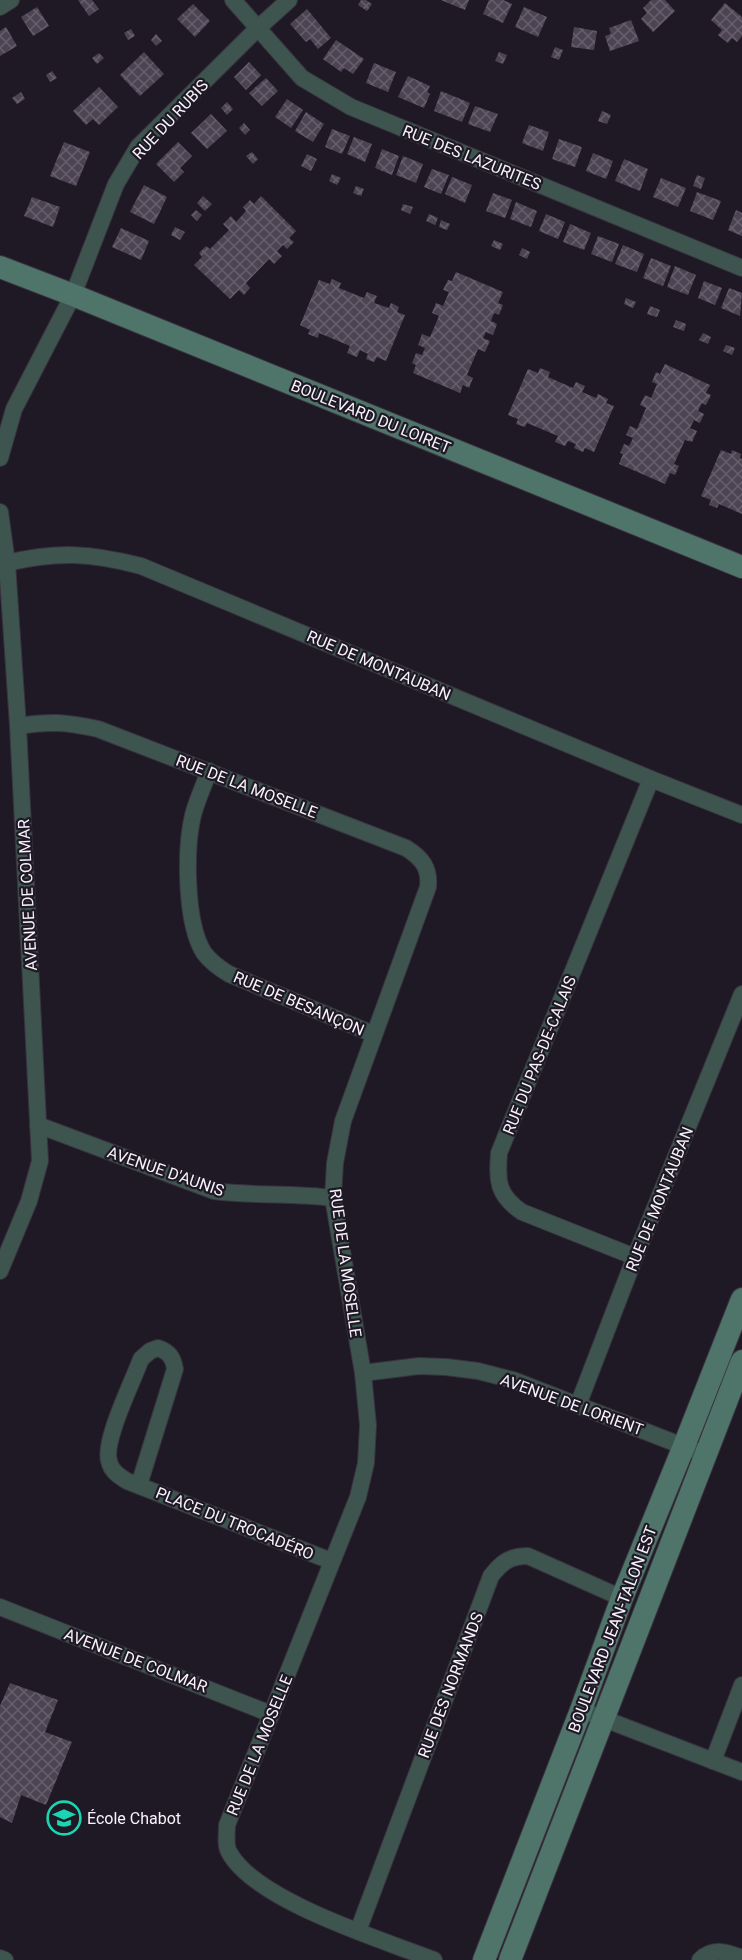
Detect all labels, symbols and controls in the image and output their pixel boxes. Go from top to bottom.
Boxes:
street label: RUE DU RUBIS [129,75,212,163]
street label: RUE DES LAZURITES [400,121,544,194]
street label: BOULEVARD DU LOIRET [288,376,454,457]
street label: RUE DE MONTAUBAN [304,627,454,704]
street label: RUE DE LA MOSELLE [173,751,320,822]
street label: AVENUE DE COLMAR [14,818,41,971]
street label: RUE DE BESANÇON [231,967,367,1040]
street label: RUE DU PAS-DE-CALAIS [499,973,580,1137]
street label: RUE DE MONTAUBAN [622,1124,697,1274]
street label: AVENUE D'AUNIS [105,1143,227,1200]
street label: RUE DE LA MOSELLE [326,1188,365,1339]
street label: AVENUE DE LORIENT [498,1370,646,1439]
street label: PLACE DU TROCADÉRO [153,1483,317,1564]
street label: BOULEVARD JEAN-TALON EST [564,1523,661,1735]
street label: RUE DES NORMANDS [414,1610,487,1761]
street label: AVENUE DE COLMAR [62,1624,210,1697]
street label: RUE DE LA MOSELLE [223,1672,296,1818]
school or university icon: École Chabot [46,1800,82,1836]
place label: École Chabot [87,1809,181,1828]

